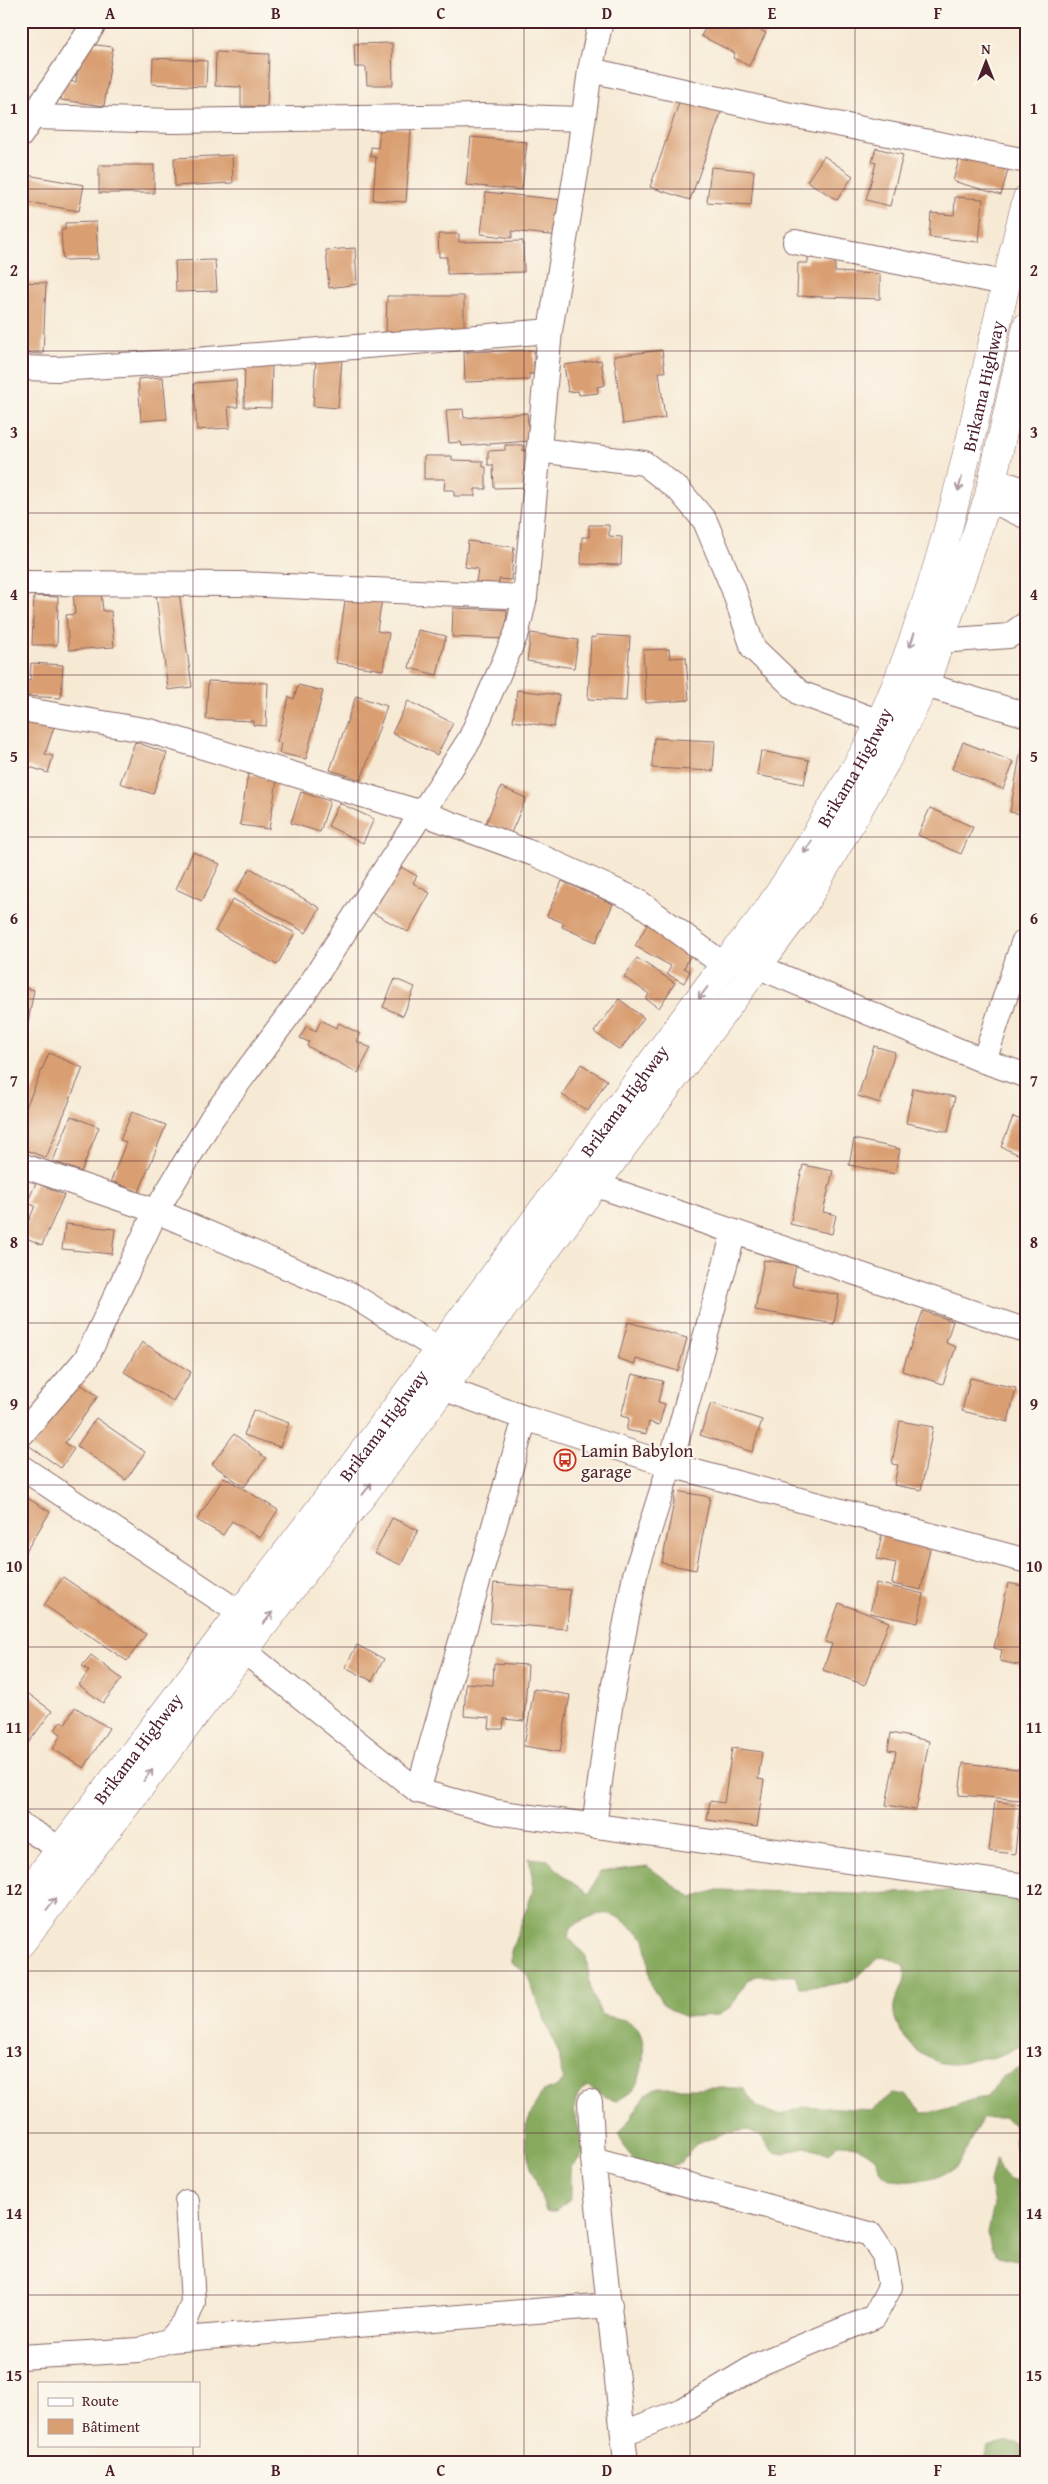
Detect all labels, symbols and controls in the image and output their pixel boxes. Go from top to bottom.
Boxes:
text: A [105,1,116,25]
text: B [271,1,281,25]
text: C [436,1,446,25]
text: D [602,1,612,25]
text: E [768,1,777,25]
text: F [934,1,942,25]
north arrow [960,38,1010,88]
text: N [981,39,991,59]
text: 1 [10,96,18,120]
text: 1 [1030,96,1038,120]
text: 2 [10,258,18,282]
text: 2 [1030,258,1038,282]
street label: Brikama Highway [955,318,1011,454]
text: 3 [10,420,18,444]
text: 3 [1030,420,1038,444]
one-way arrow [955,476,964,492]
text: 4 [10,582,18,606]
text: 4 [1030,582,1038,606]
one-way arrow [907,631,917,647]
street label: Brikama Highway [810,703,898,832]
text: 5 [10,744,18,768]
text: 5 [1030,744,1038,768]
one-way arrow [803,839,813,853]
text: 6 [10,906,18,930]
text: 6 [1030,906,1038,930]
one-way arrow [698,986,708,1000]
street label: Brikama Highway [573,1039,674,1162]
text: 7 [10,1068,18,1092]
text: 7 [1030,1068,1038,1092]
text: 8 [10,1230,18,1254]
text: 8 [1030,1230,1038,1254]
street label: Brikama Highway [332,1363,434,1487]
text: 9 [10,1392,18,1416]
text: 9 [1030,1392,1038,1416]
place label: Lamin Babylon garage [581,1437,693,1485]
bus stop icon: Lamin Babylon garage [553,1448,577,1472]
one-way arrow [362,1483,373,1496]
text: 10 [6,1554,22,1578]
text: 10 [1026,1554,1042,1578]
one-way arrow [263,1611,274,1624]
street label: Brikama Highway [86,1687,189,1810]
text: 11 [6,1715,22,1739]
text: 11 [1026,1715,1042,1739]
one-way arrow [143,1769,154,1782]
text: 12 [6,1877,22,1901]
text: 12 [1026,1877,1042,1901]
one-way arrow [45,1898,56,1911]
text: 13 [6,2039,22,2063]
text: 13 [1026,2039,1042,2063]
text: 14 [6,2201,22,2225]
text: 14 [1026,2201,1042,2225]
text: 15 [6,2363,22,2387]
text: 15 [1026,2363,1042,2387]
legend [38,2382,200,2446]
text: Route [82,2390,119,2411]
text: Bâtiment [82,2416,141,2437]
text: A [105,2458,116,2482]
text: B [271,2458,281,2482]
text: C [436,2458,446,2482]
text: D [602,2458,612,2482]
text: E [768,2458,777,2482]
text: F [934,2458,942,2482]

